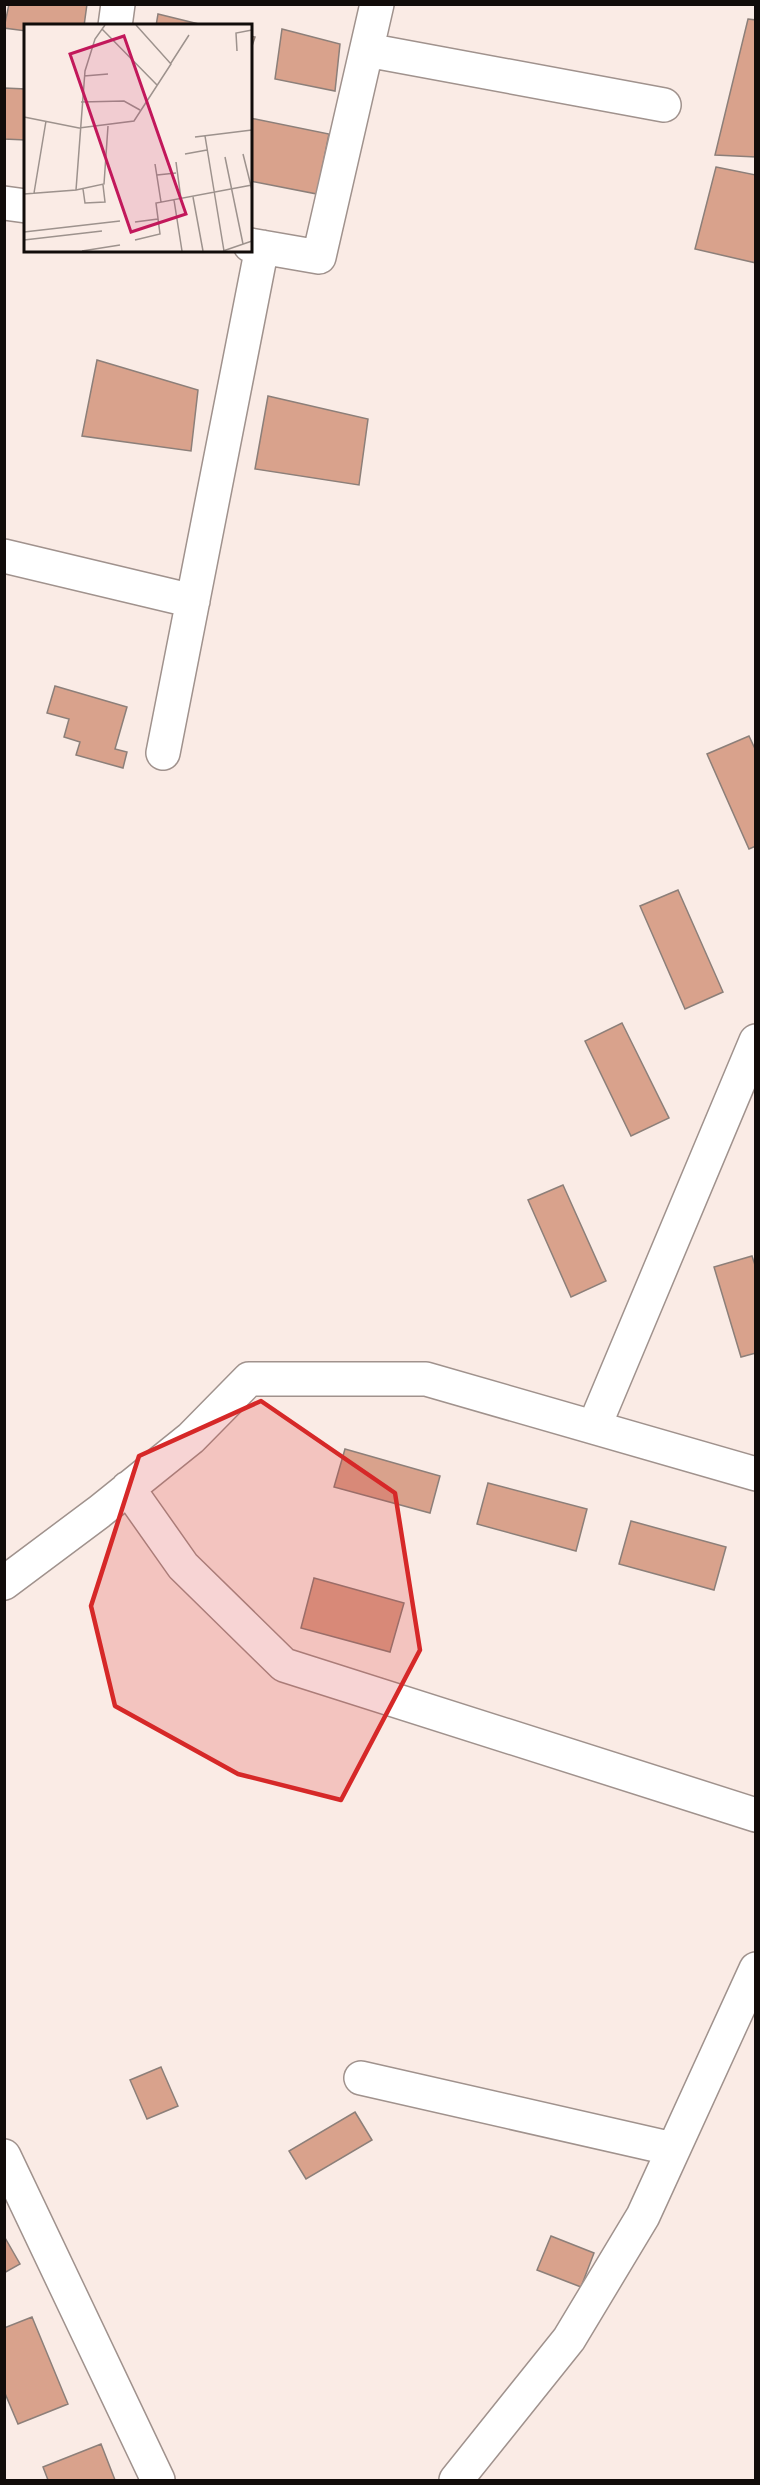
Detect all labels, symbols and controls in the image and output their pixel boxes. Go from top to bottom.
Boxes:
inset map [24,24,252,252]

